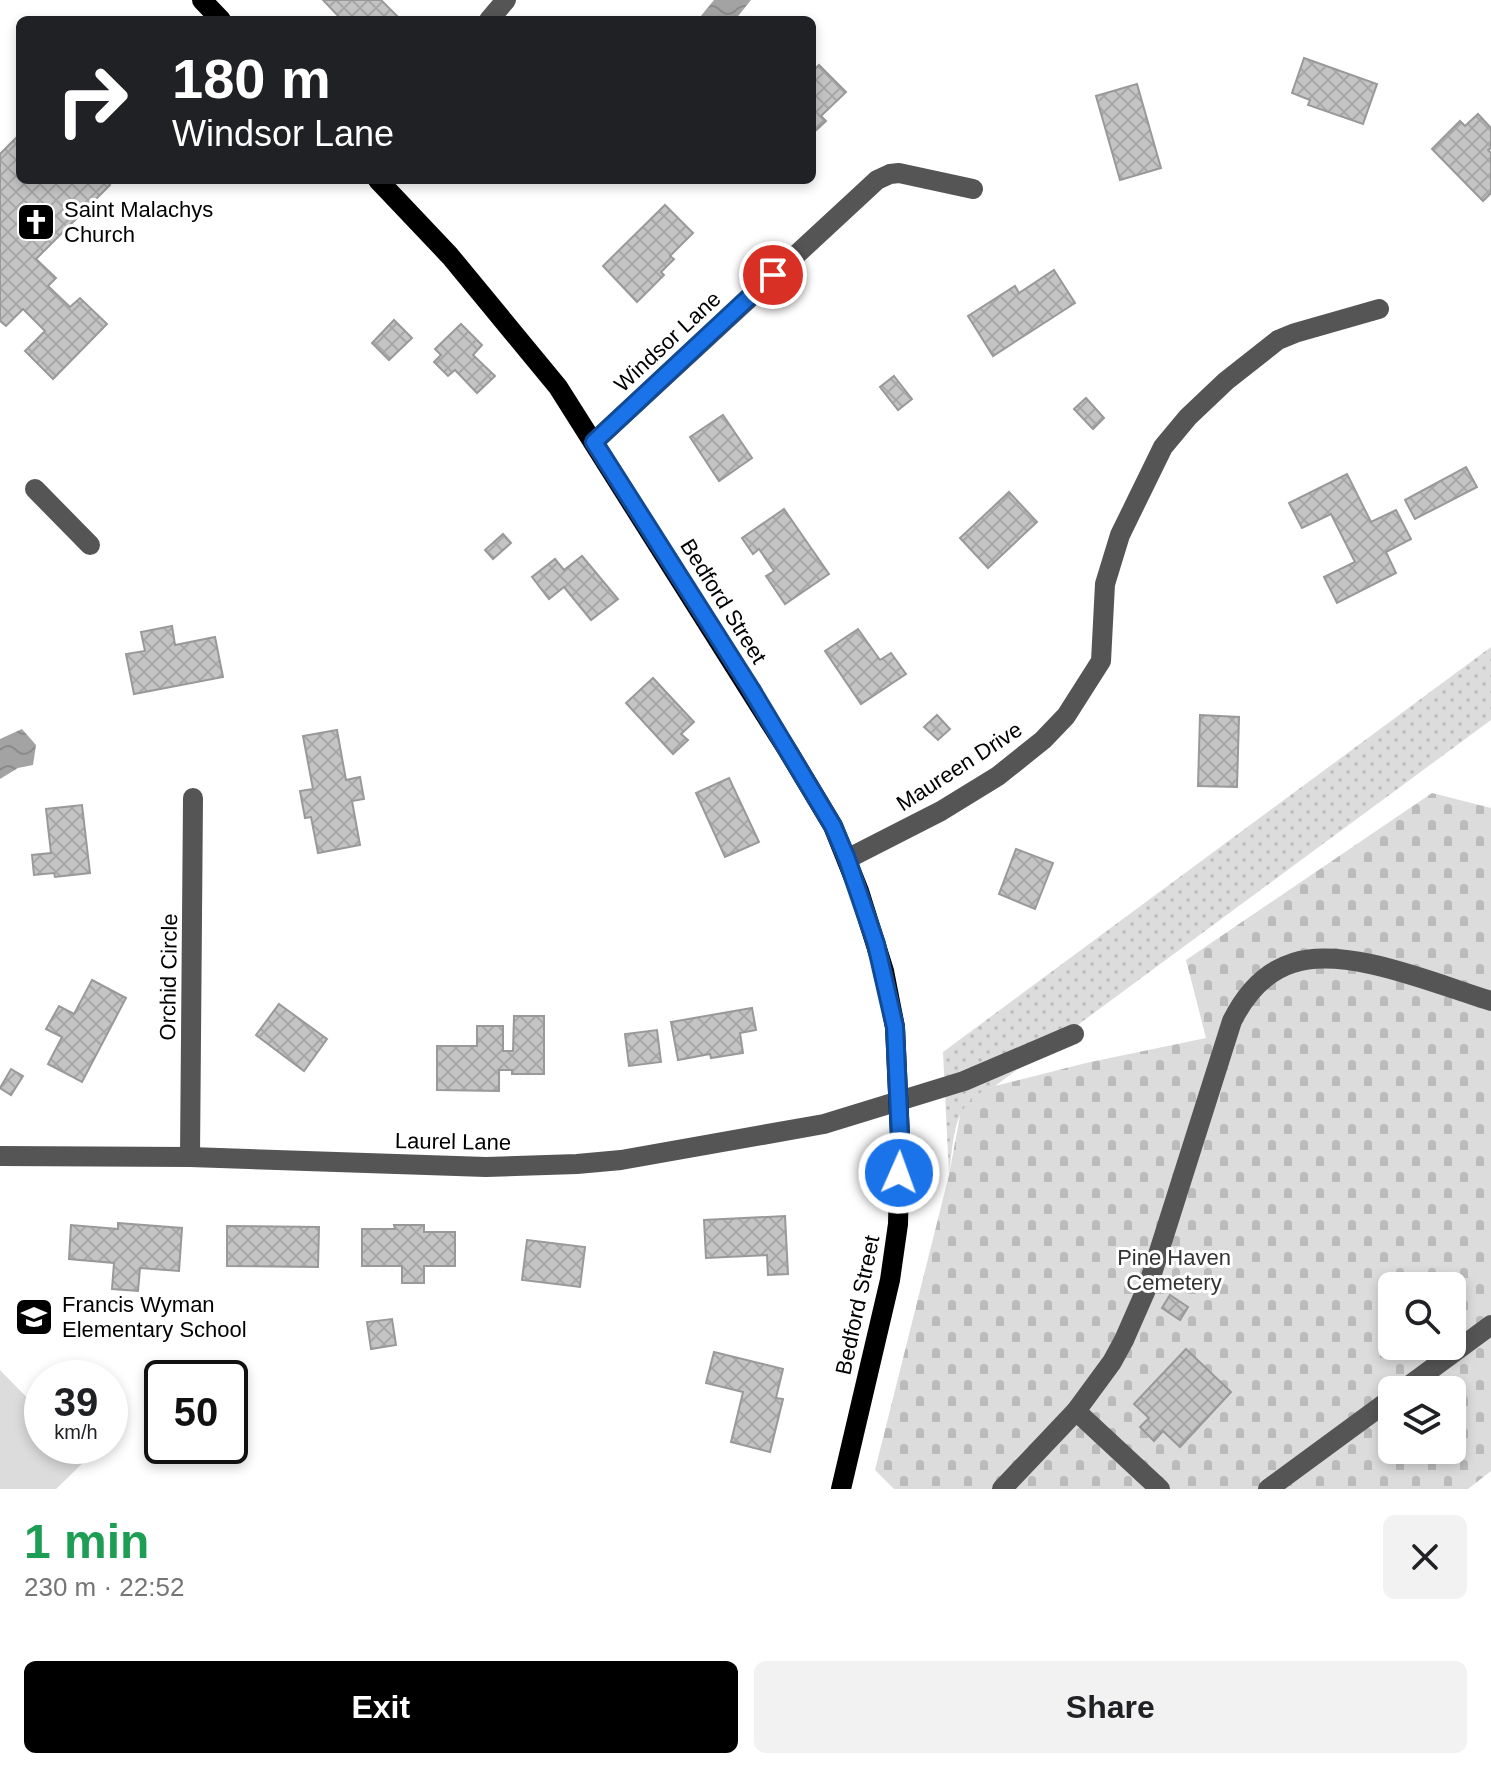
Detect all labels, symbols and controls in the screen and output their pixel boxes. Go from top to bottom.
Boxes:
text: 180 m [172,47,331,110]
icon: right [40,48,144,152]
text: Windsor Lane [172,113,394,154]
place label: Saint Malachys Church [64,197,213,247]
church icon: Saint Malachys Church [15,201,57,243]
pin [739,241,807,309]
icon: arrive [751,253,795,297]
street label: Windsor Lane [609,286,726,397]
street label: Bedford Street [675,534,772,668]
street label: Maureen Drive [892,717,1027,816]
street label: Orchid Circle [155,913,182,1041]
street label: Laurel Lane [395,1128,511,1155]
position arrow [857,1131,941,1215]
street label: Bedford Street [831,1233,884,1377]
park label: Pine Haven Cemetery [1117,1245,1231,1295]
map controls [1378,1272,1466,1464]
button: search [1378,1272,1466,1360]
place label: Francis Wyman Elementary School [62,1292,247,1342]
school or university icon: Francis Wyman Elementary School [13,1296,55,1338]
speed limit sign: 50 [144,1360,248,1464]
button: layers [1378,1376,1466,1464]
text: 39 [54,1380,98,1424]
text: km/h [54,1421,98,1443]
text: 1 min [24,1515,149,1568]
button: close [1383,1515,1467,1599]
text: 230 m · 22:52 [24,1572,184,1602]
button: Exit [24,1661,738,1753]
button: Share [754,1661,1467,1753]

